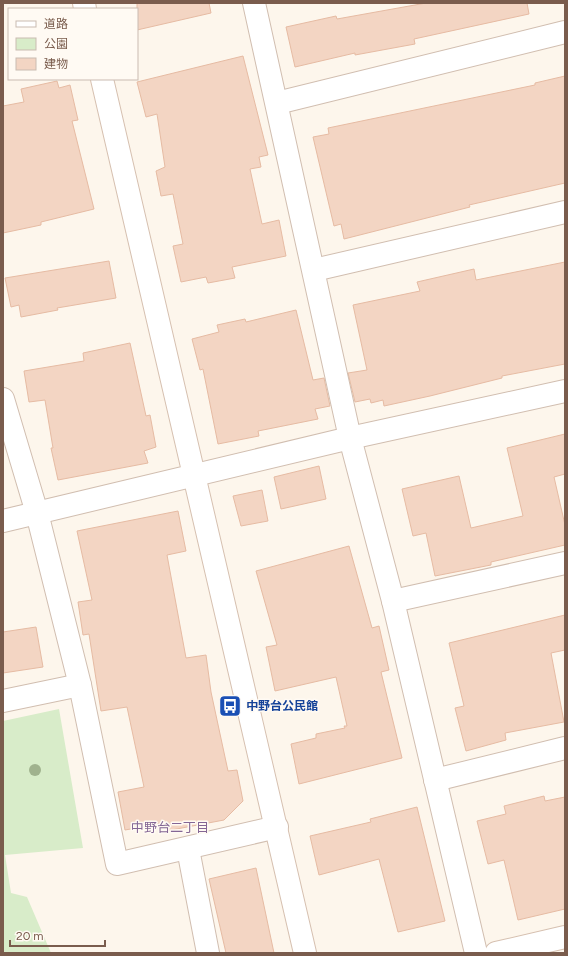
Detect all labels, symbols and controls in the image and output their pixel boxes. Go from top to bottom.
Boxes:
legend [8,8,138,80]
text: 道路 [44,17,68,31]
text: 公園 [44,37,68,51]
text: 建物 [44,57,68,71]
bus stop icon: 中野台公民館 [217,693,243,719]
place label: 中野台公民館 [246,699,318,713]
district label: 中野台二丁目 [131,820,209,835]
scale bar [10,922,105,948]
text: 20 m [16,929,44,943]

